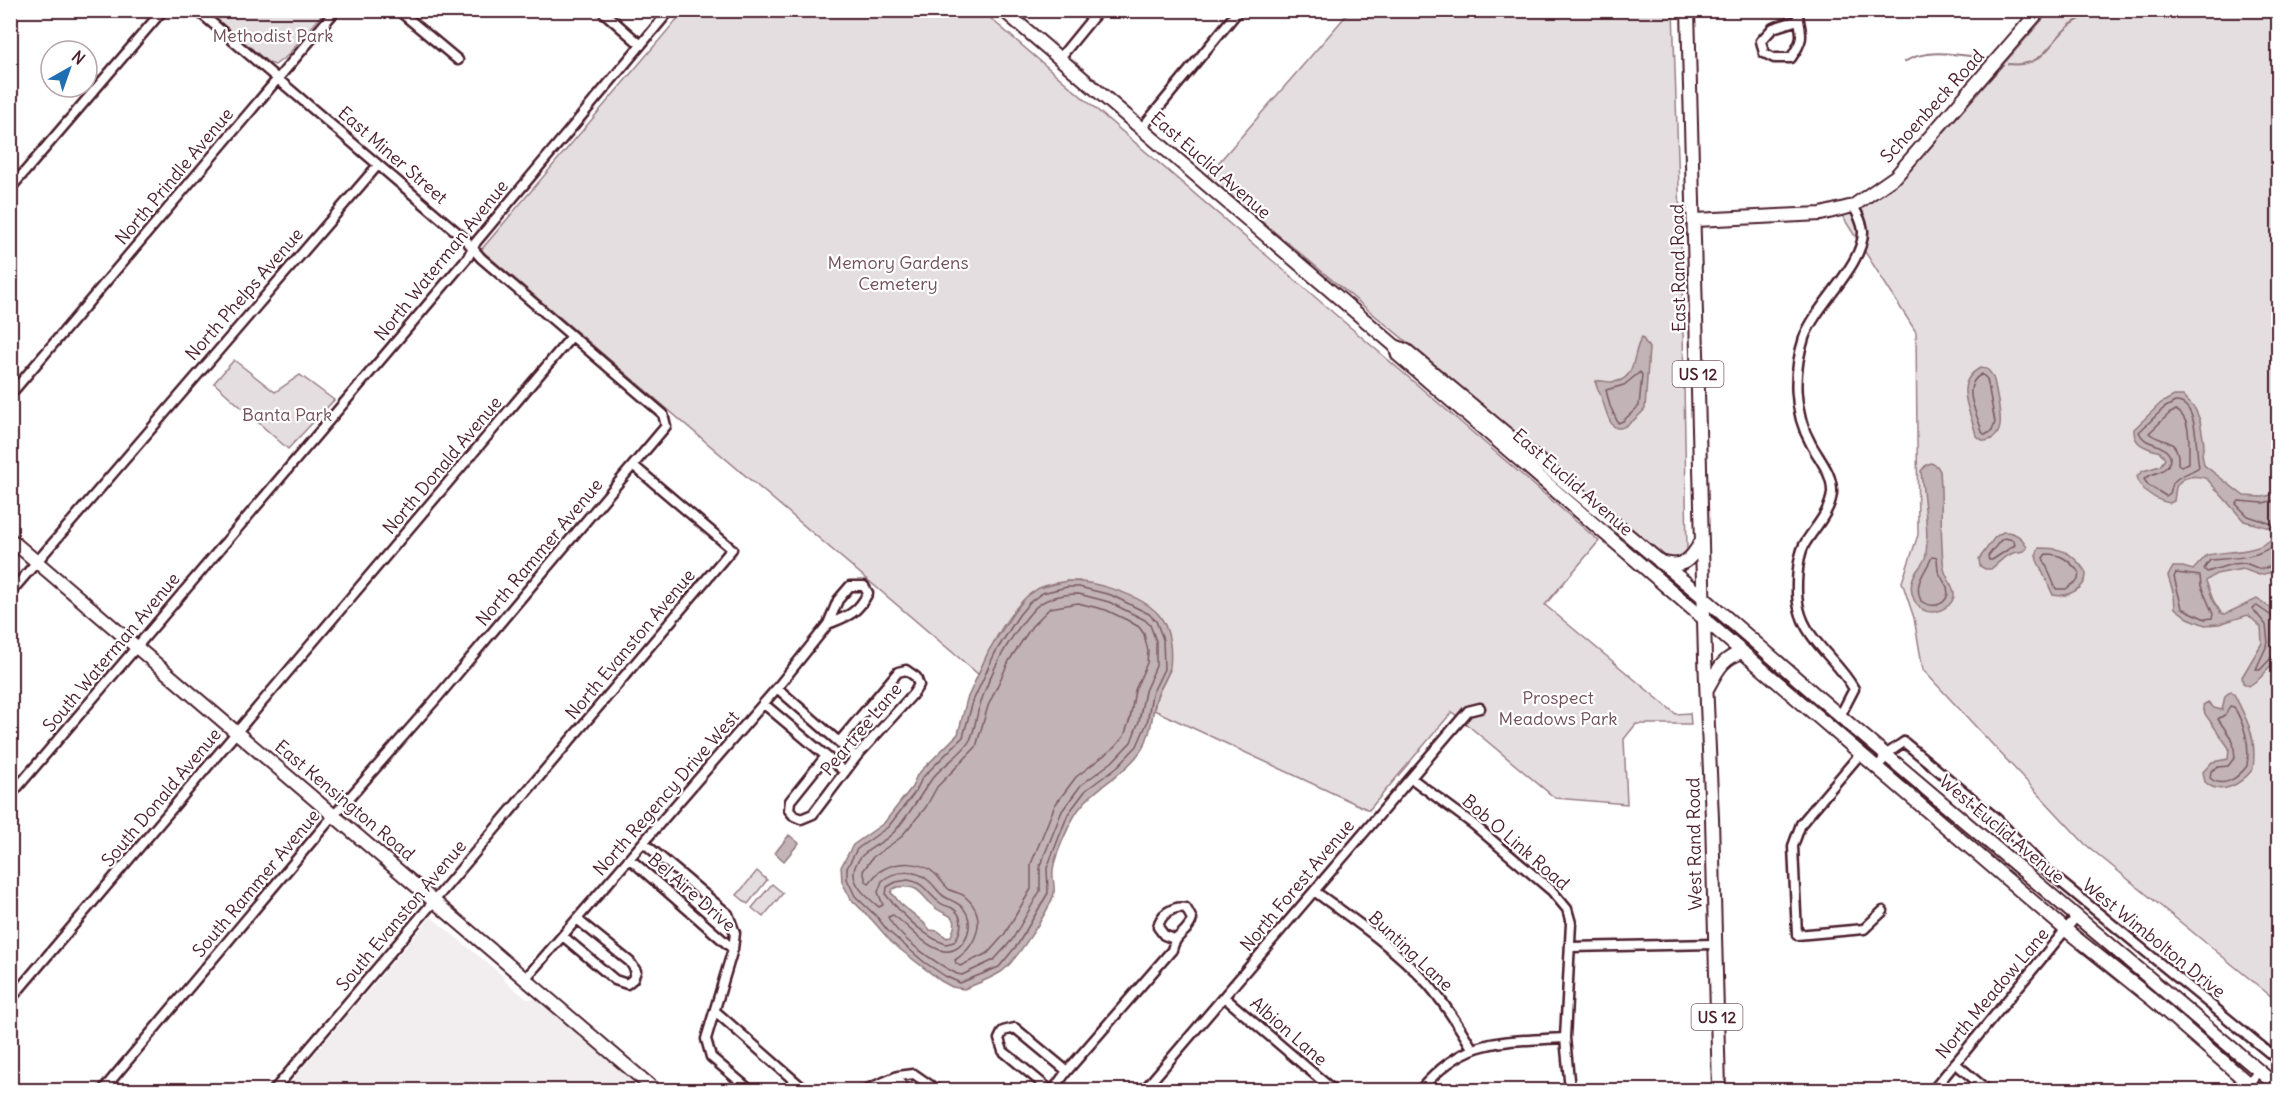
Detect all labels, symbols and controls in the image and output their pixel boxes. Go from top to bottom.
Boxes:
park label: Methodist Park [212,24,334,47]
north arrow [39,39,99,99]
street label: Schoenbeck Road [1875,44,1989,167]
text: N [68,46,89,69]
street label: East Miner Street [334,101,452,209]
street label: North Prindle Avenue [110,103,238,249]
street label: East Euclid Avenue [1146,106,1276,224]
street label: North Waterman Avenue [369,175,513,345]
street label: East Rand Road [1665,203,1691,332]
street label: North Phelps Avenue [180,223,308,365]
park label: Memory Gardens Cemetery [827,251,969,295]
road number: US 12 [1672,361,1724,387]
street label: North Donald Avenue [377,391,507,539]
park label: Banta Park [242,403,332,426]
street label: East Euclid Avenue [1508,423,1638,541]
street label: North Rammer Avenue [471,474,607,630]
street label: North Evanston Avenue [560,564,700,724]
street label: South Waterman Avenue [37,567,185,737]
street label: Peartree Lane [816,678,906,780]
park label: Prospect Meadows Park [1499,686,1617,730]
street label: North Regency Drive West [588,706,744,880]
street label: South Donald Avenue [96,723,226,871]
street label: East Kensington Road [270,735,420,866]
street label: West Euclid Avenue [1934,770,2070,888]
street label: West Rand Road [1681,777,1707,911]
street label: Bob O Link Road [1458,789,1575,895]
street label: South Rammer Avenue [187,804,325,962]
street label: North Forest Avenue [1235,814,1359,956]
street label: South Evanston Avenue [331,835,471,995]
street label: Bel Aire Drive [643,848,741,936]
street label: West Wimbolton Drive [2078,873,2230,1003]
street label: Bunting Lane [1364,906,1458,996]
street label: North Meadow Lane [1930,923,2054,1063]
street label: Albion Lane [1246,991,1332,1071]
road number: US 12 [1692,1004,1742,1030]

